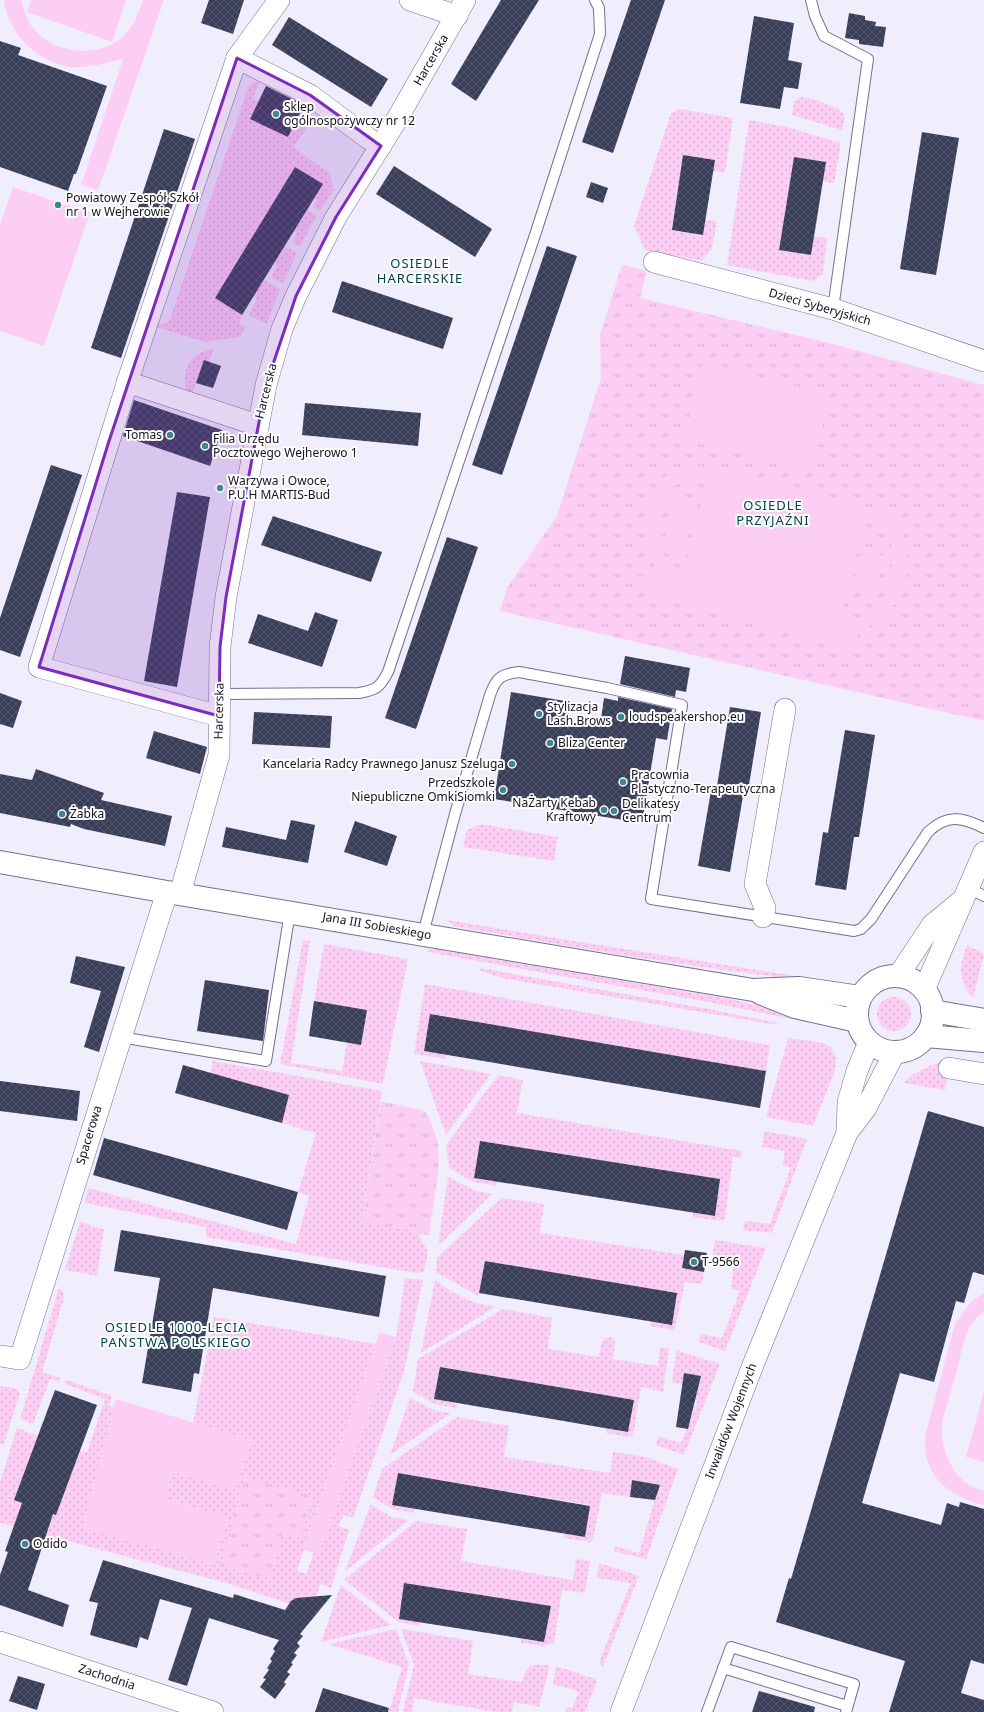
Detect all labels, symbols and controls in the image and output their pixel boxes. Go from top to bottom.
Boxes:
street label: Harcerska [409,31,452,89]
place label: Sklep ogólnospożywczy nr 12 [284,98,415,129]
marker: Sklep ogólnospożywczy nr 12 [271,109,281,119]
place label: Powiatowy Zespół Szkół nr 1 w Wejherowie [66,189,200,220]
marker: Powiatowy Zespół Szkół nr 1 w Wejherowie [53,200,63,210]
district label: OSIEDLE HARCERSKIE [377,254,463,287]
street label: Dzieci Syberyjskich [767,284,873,329]
street label: Harcerska [250,361,281,420]
place label: Tomas [125,426,162,443]
marker: Tomas [165,430,175,440]
place label: Filia Urzędu Pocztowego Wejherowo 1 [213,430,358,461]
marker: Filia Urzędu Pocztowego Wejherowo 1 [200,441,210,451]
place label: Warzywa i Owoce, P.U.H MARTIS-Bud [228,472,330,503]
marker: Warzywa i Owoce, P.U.H MARTIS-Bud [215,483,225,493]
district label: OSIEDLE PRZYJAŹNI [736,496,810,529]
street label: Harcerska [210,682,227,739]
place label: Stylizacja Lash.Brows [547,698,611,729]
place label: loudspeakershop.eu [629,708,744,725]
marker: Stylizacja Lash.Brows [534,709,544,719]
marker: loudspeakershop.eu [616,712,626,722]
place label: Bliza Center [558,734,625,751]
marker: Bliza Center [545,738,555,748]
place label: Kancelaria Radcy Prawnego Janusz Szeluga [263,755,504,772]
marker: Kancelaria Radcy Prawnego Janusz Szeluga [507,759,517,769]
place label: Pracownia Plastyczno-Terapeutyczna [631,766,775,797]
place label: Przedszkole Niepubliczne OmkiSiomki [351,774,495,805]
marker: Pracownia Plastyczno-Terapeutyczna [618,777,628,787]
marker: Przedszkole Niepubliczne OmkiSiomki [498,785,508,795]
place label: NaŻarty Kebab Kraftowy [512,794,597,825]
place label: Delikatesy Centrum [622,795,681,826]
place label: Żabka [70,805,104,822]
marker: NaŻarty Kebab Kraftowy [599,805,609,815]
marker: Delikatesy Centrum [609,806,619,816]
marker: Żabka [57,809,67,819]
street label: Jana III Sobieskiego [320,907,433,943]
street label: Spacerowa [71,1103,106,1167]
place label: T-9566 [702,1253,740,1270]
marker: T-9566 [689,1257,699,1267]
district label: OSIEDLE 1000-LECIA PAŃSTWA POLSKIEGO [100,1318,252,1351]
street label: Inwalidów Wojennych [701,1360,761,1481]
place label: Odido [33,1535,68,1552]
marker: Odido [20,1539,30,1549]
street label: Zachodnia [77,1659,138,1694]

